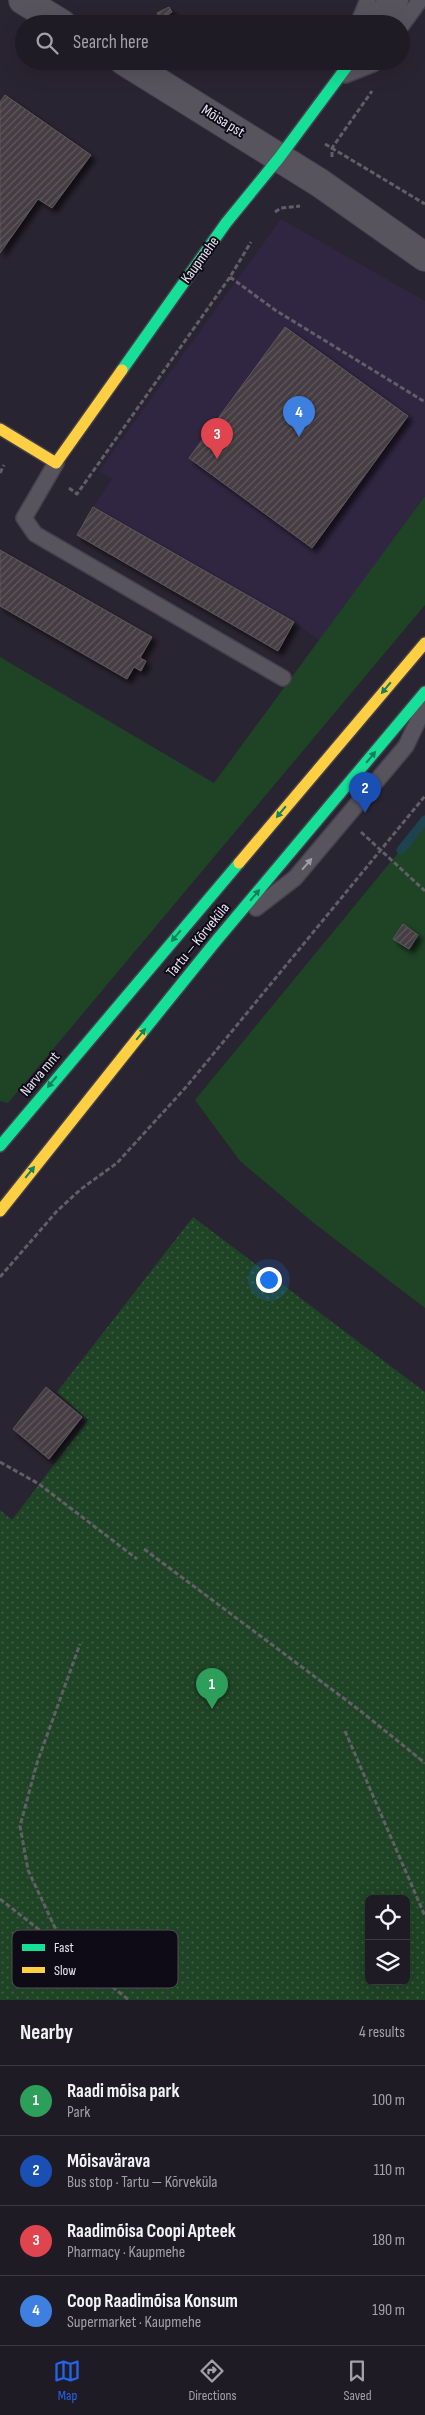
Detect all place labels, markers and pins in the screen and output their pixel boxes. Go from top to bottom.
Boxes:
pin: 4 [283,396,315,437]
pin: 3 [201,418,233,459]
pin: 2 [349,772,381,813]
pin: 1 [196,1668,228,1709]

